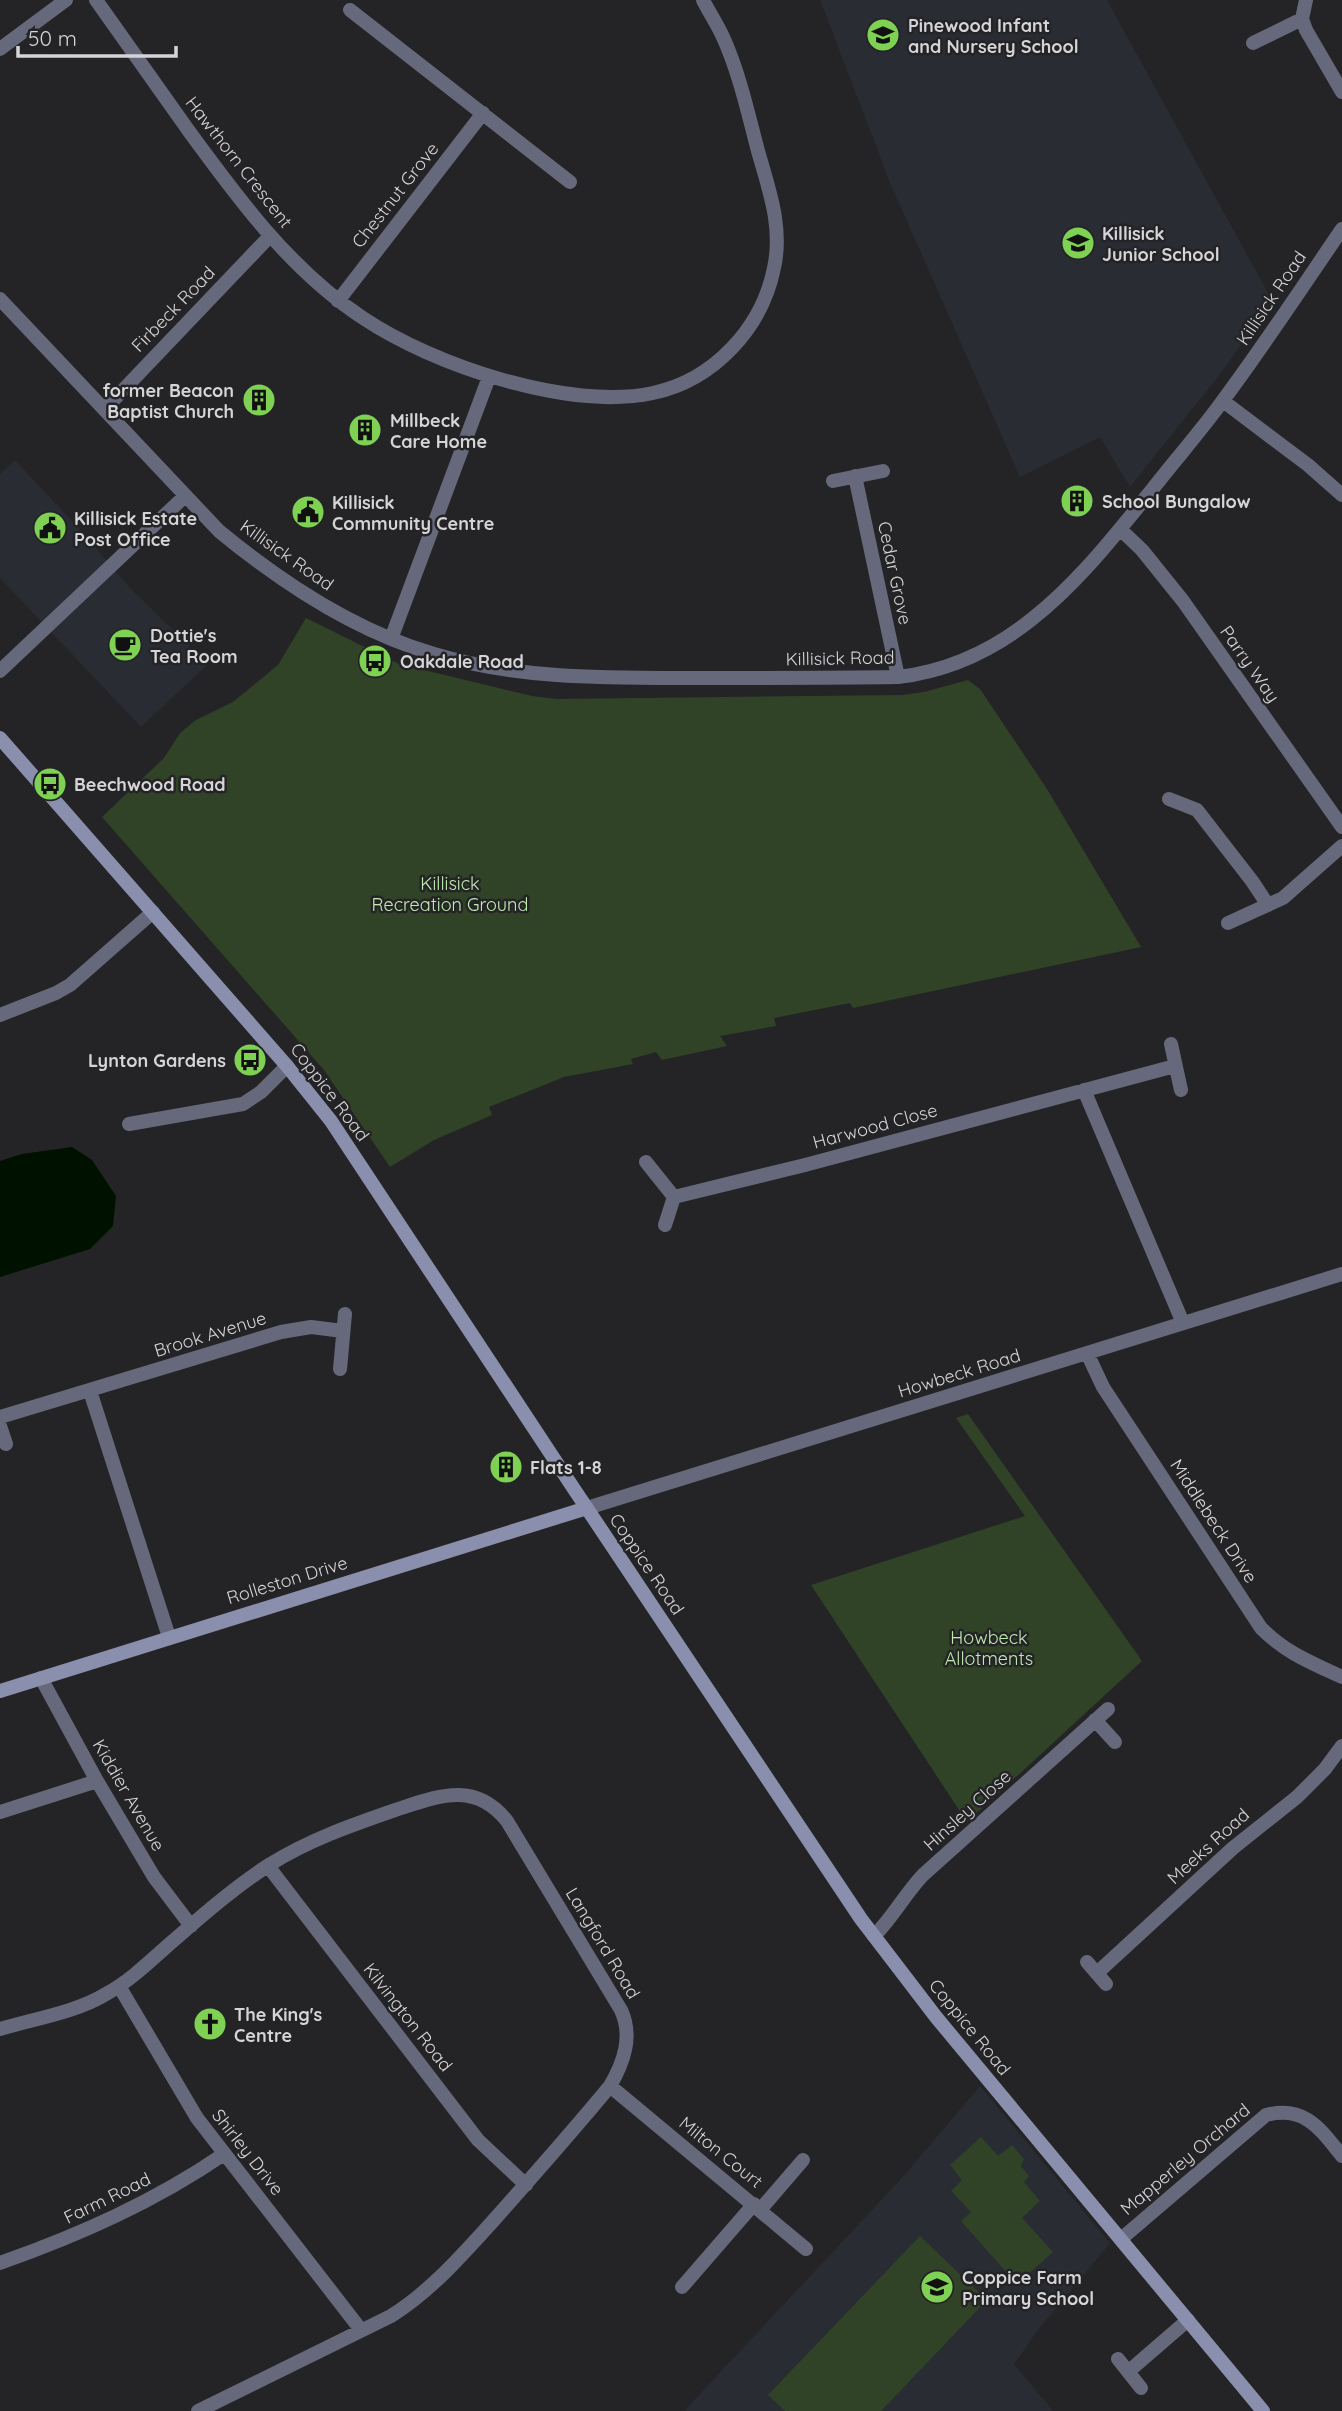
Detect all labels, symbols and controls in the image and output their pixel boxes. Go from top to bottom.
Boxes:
scale bar [18,14,175,58]
place label: Pinewood Infant and Nursery School [908,14,1079,58]
school or university icon: Pinewood Infant and Nursery School [864,16,902,54]
text: 50 m [28,25,77,51]
street label: Hawthorn Crescent [181,92,297,232]
street label: Chestnut Grove [347,138,443,252]
place label: Killisick Junior School [1102,222,1220,266]
school or university icon: Killisick Junior School [1059,224,1097,262]
street label: Killisick Road [1231,246,1311,350]
street label: Firbeck Road [126,261,220,357]
place label: former Beacon Baptist Church [102,379,234,423]
building icon: former Beacon Baptist Church [240,381,278,419]
place label: Millbeck Care Home [390,409,487,453]
building icon: Millbeck Care Home [346,411,384,449]
building icon: School Bungalow [1058,482,1096,520]
place label: School Bungalow [1102,490,1251,513]
place label: Killisick Community Centre [332,491,494,535]
public building icon: Killisick Community Centre [289,493,327,531]
place label: Killisick Estate Post Office [74,507,197,551]
public building icon: Killisick Estate Post Office [31,509,69,547]
street label: Killisick Road [236,514,338,596]
street label: Cedar Grove [873,519,917,627]
street label: Parry Way [1215,621,1285,707]
place label: Dottie's Tea Room [150,624,237,668]
cafe icon: Dottie's Tea Room [106,626,144,664]
bus stop icon: Oakdale Road [356,642,394,680]
street label: Killisick Road [785,646,895,670]
place label: Oakdale Road [400,650,524,673]
bus stop icon: Beechwood Road [31,765,69,803]
place label: Beechwood Road [74,773,226,796]
park label: Killisick Recreation Ground [372,872,528,916]
street label: Coppice Road [286,1038,374,1146]
bus stop icon: Lynton Gardens [231,1041,269,1079]
place label: Lynton Gardens [88,1049,226,1072]
street label: Harwood Close [810,1098,940,1154]
street label: Brook Avenue [151,1306,269,1362]
street label: Howbeck Road [895,1343,1023,1403]
building icon: Flats 1-8 [487,1448,525,1486]
street label: Middlebeck Drive [1165,1455,1263,1587]
place label: Flats 1-8 [530,1456,602,1479]
street label: Coppice Road [605,1509,689,1619]
street label: Rolleston Drive [224,1551,350,1609]
park label: Howbeck Allotments [945,1626,1033,1670]
street label: Kiddier Avenue [88,1735,170,1855]
street label: Hinsley Close [918,1765,1016,1855]
street label: Meeks Road [1162,1803,1254,1889]
street label: Langford Road [561,1883,645,2003]
street label: Kilvington Road [358,1958,458,2076]
street label: Coppice Road [924,1974,1016,2080]
place label: The King's Centre [234,2003,323,2047]
church icon: The King's Centre [191,2005,229,2043]
street label: Mapperley Orchard [1116,2098,1254,2220]
street label: Shirley Drive [207,2104,289,2200]
street label: Milton Court [675,2111,767,2193]
street label: Farm Road [60,2167,154,2229]
place label: Coppice Farm Primary School [962,2266,1094,2310]
school or university icon: Coppice Farm Primary School [918,2268,956,2306]

